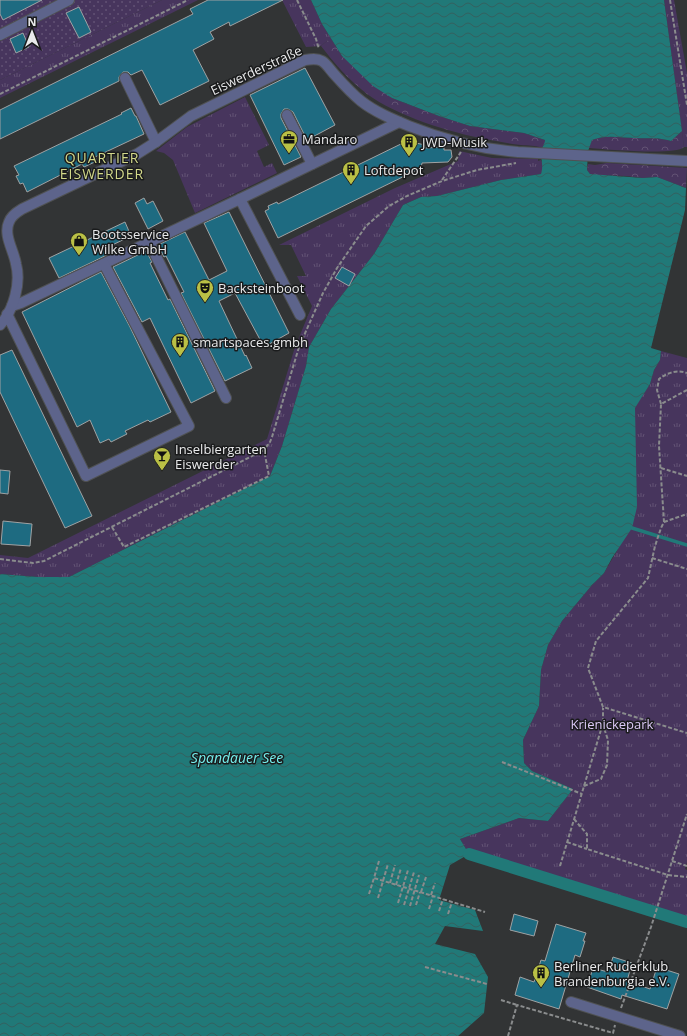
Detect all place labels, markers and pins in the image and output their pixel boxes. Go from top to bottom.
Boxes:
office icon: Mandaro [279,129,299,154]
place label: Mandaro [302,130,357,148]
building icon: JWD-Musik [399,132,419,157]
place label: JWD-Musik [420,133,487,151]
building icon: Loftdepot [341,160,361,185]
place label: Loftdepot [364,161,424,179]
place label: Bootsservice Wilke GmbH [92,225,169,258]
shop icon: Bootsservice Wilke GmbH [69,231,89,256]
theatre icon: Backsteinboot [195,278,215,303]
place label: Backsteinboot [218,279,305,297]
building icon: smartspaces.gmbh [170,332,190,357]
place label: smartspaces.gmbh [193,333,308,351]
place label: Inselbiergarten Eiswerder [175,440,267,473]
bar icon: Inselbiergarten Eiswerder [152,446,172,471]
place label: Berliner Ruderklub Brandenburgia e.V. [554,957,670,990]
building icon: Berliner Ruderklub Brandenburgia e.V. [531,963,551,988]

